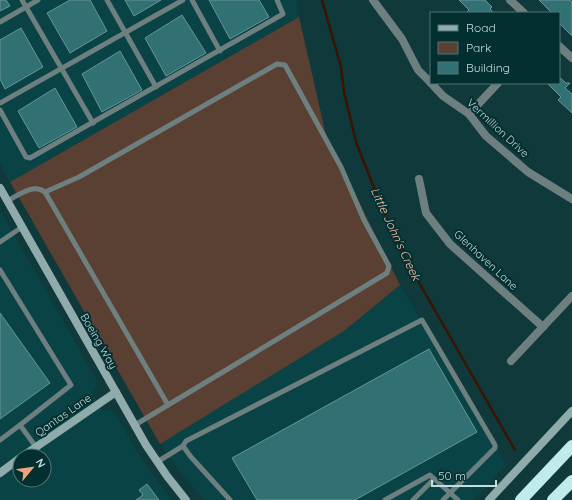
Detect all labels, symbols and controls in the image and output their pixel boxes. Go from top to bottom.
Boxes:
legend [430,12,560,84]
text: Road [466,20,496,35]
text: Park [466,40,491,55]
text: Building [466,60,510,75]
street label: Vermillion Drive [464,96,532,160]
water label: Little John's Creek [368,185,425,284]
street label: Glenhaven Lane [451,227,521,293]
street label: Boeing Way [77,311,121,371]
street label: Qantas Lane [32,391,94,439]
north arrow [12,448,52,488]
text: N [33,456,49,470]
scale bar [432,462,496,488]
text: 50 m [438,468,466,483]

